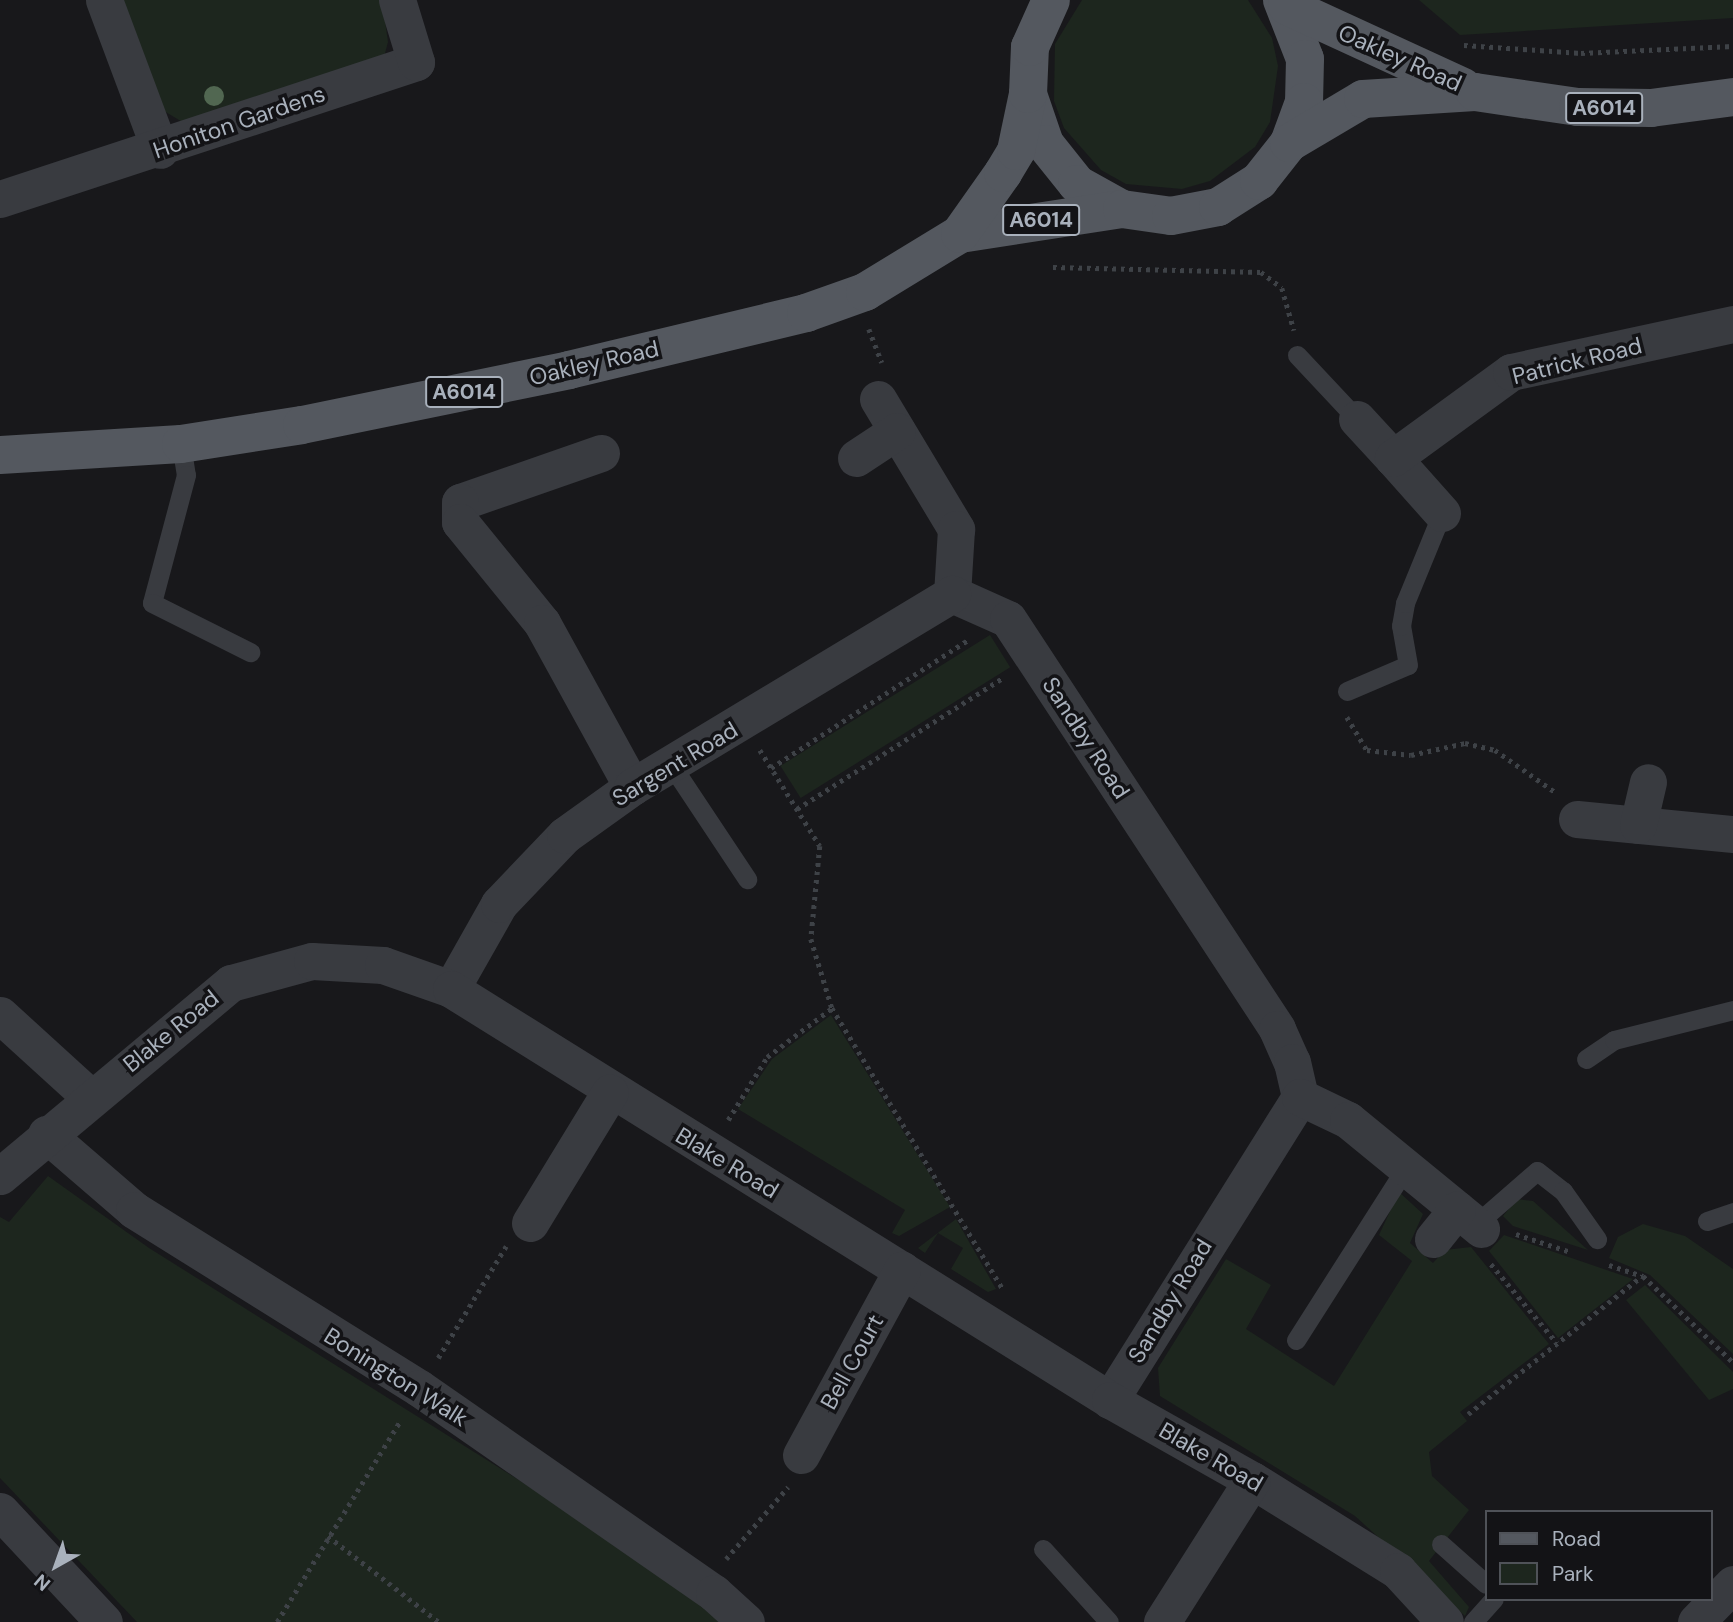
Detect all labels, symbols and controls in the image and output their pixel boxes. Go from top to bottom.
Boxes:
street label: Oakley Road [1334,19,1466,97]
street label: Honiton Gardens [149,80,329,164]
road number: A6014 [1564,90,1644,126]
road number: A6014 [1001,202,1081,238]
street label: Patrick Road [1509,332,1645,390]
street label: Oakley Road [527,335,661,391]
road number: A6014 [424,374,504,410]
street label: Sandby Road [1036,672,1136,804]
street label: Sargent Road [607,716,743,812]
street label: Blake Road [118,984,224,1078]
street label: Blake Road [671,1122,783,1204]
street label: Sandby Road [1122,1234,1218,1368]
street label: Bell Court [815,1310,889,1414]
street label: Bonington Walk [319,1322,473,1432]
street label: Blake Road [1154,1416,1268,1498]
legend [1484,1510,1712,1601]
text: Road [1552,1525,1601,1553]
north arrow [21,1531,91,1601]
text: Park [1552,1560,1593,1588]
text: N [29,1568,56,1597]

